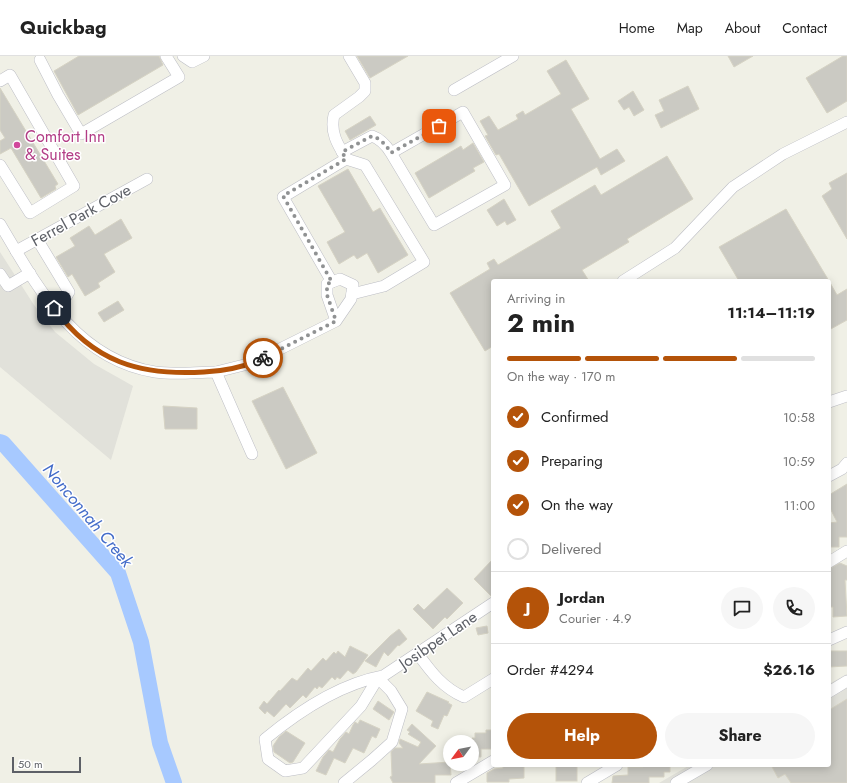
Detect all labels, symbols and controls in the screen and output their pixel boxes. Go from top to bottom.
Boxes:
text: Quickbag [20,14,106,41]
text: Home [619,18,655,38]
text: Map [677,18,703,38]
text: About [725,18,760,38]
text: Contact [782,18,827,38]
pin [422,109,456,143]
icon: bag [428,115,450,137]
place label: Comfort Inn & Suites [25,125,105,166]
marker: Comfort Inn & Suites [12,140,22,150]
street label: Ferrel Park Cove [27,178,135,252]
text: Arriving in [507,289,565,308]
pin [37,291,71,325]
icon: home [43,297,65,319]
text: 11:14–11:19 [727,302,815,324]
text: 2 min [507,304,575,342]
courier [243,338,283,378]
icon: bike [252,347,274,369]
text: On the way · 170 m [507,367,616,386]
icon: check [507,406,529,428]
text: Confirmed [541,406,609,428]
text: 10:58 [783,408,815,427]
icon: check [507,450,529,472]
text: Preparing [541,450,603,472]
text: 10:59 [783,452,815,471]
water label: Nonconnah Creek [37,458,139,573]
icon: check [507,494,529,516]
text: On the way [541,494,613,516]
text: 11:00 [784,496,815,515]
text: Delivered [541,538,602,560]
text: Jordan [559,587,605,609]
button: chat [721,587,763,629]
button: phone [773,587,815,629]
text: J [526,597,530,619]
street label: Josibpet Lane [393,605,482,676]
text: Courier · 4.9 [559,609,632,628]
text: Order #4294 [507,659,594,681]
text: $26.16 [763,659,815,681]
button: Help [507,713,657,759]
button: Share [665,713,815,759]
north arrow [443,735,479,771]
map controls [443,735,479,771]
scale bar [12,755,81,774]
text: 50 m [18,756,43,772]

